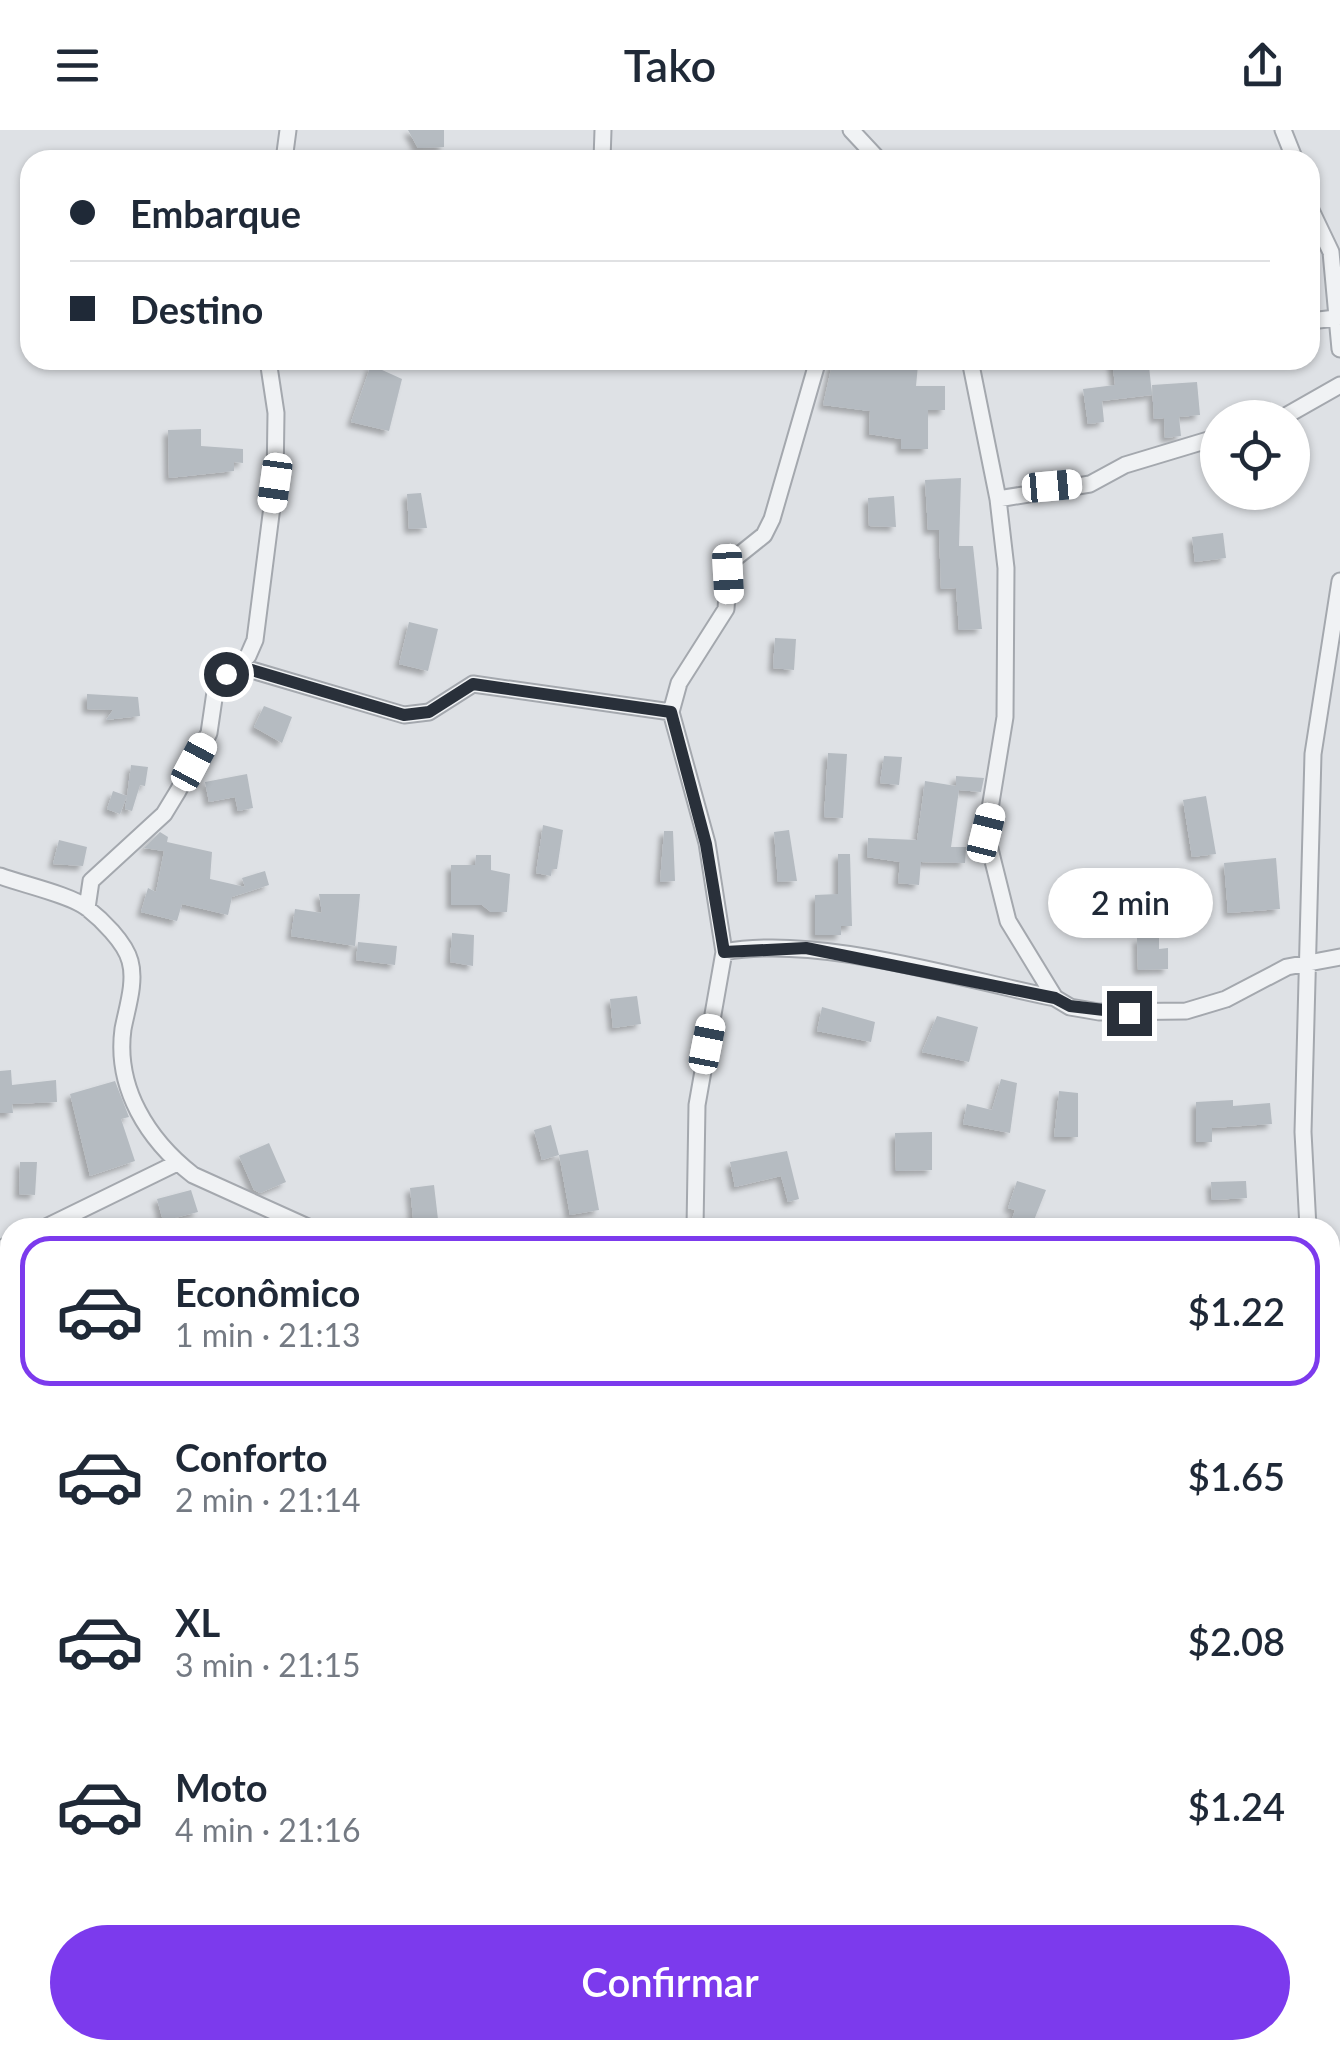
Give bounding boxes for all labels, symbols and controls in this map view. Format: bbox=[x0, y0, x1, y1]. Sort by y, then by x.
icon: menu bbox=[50, 38, 105, 93]
text: Tako bbox=[624, 38, 716, 92]
icon: share bbox=[1235, 38, 1290, 93]
text: Embarque bbox=[130, 190, 301, 236]
text: Destino bbox=[130, 286, 263, 332]
map controls bbox=[1200, 400, 1310, 510]
button: locate bbox=[1200, 400, 1310, 510]
car bbox=[256, 451, 294, 515]
car bbox=[1021, 468, 1083, 504]
car bbox=[711, 543, 745, 605]
route start bbox=[204, 652, 249, 697]
car bbox=[167, 728, 221, 796]
car bbox=[964, 800, 1008, 866]
callout: 2 min bbox=[1046, 868, 1212, 938]
text: 2 min bbox=[1091, 883, 1170, 922]
route end bbox=[1107, 991, 1152, 1036]
car bbox=[687, 1012, 727, 1076]
icon: car bbox=[55, 1266, 145, 1356]
text: Econômico bbox=[175, 1269, 360, 1315]
text: $1.22 bbox=[1188, 1288, 1285, 1334]
text: 1 min · 21:13 bbox=[175, 1315, 361, 1354]
icon: car bbox=[55, 1431, 145, 1521]
text: Conforto bbox=[175, 1434, 328, 1480]
text: $1.65 bbox=[1188, 1453, 1285, 1499]
text: 2 min · 21:14 bbox=[175, 1480, 361, 1519]
icon: car bbox=[55, 1596, 145, 1686]
text: XL bbox=[175, 1599, 220, 1645]
text: $2.08 bbox=[1188, 1618, 1285, 1664]
text: 3 min · 21:15 bbox=[175, 1645, 361, 1684]
icon: car bbox=[55, 1761, 145, 1851]
text: Moto bbox=[175, 1764, 268, 1810]
text: $1.24 bbox=[1188, 1783, 1285, 1829]
text: 4 min · 21:16 bbox=[175, 1810, 361, 1849]
button: Confirmar bbox=[50, 1925, 1290, 2040]

